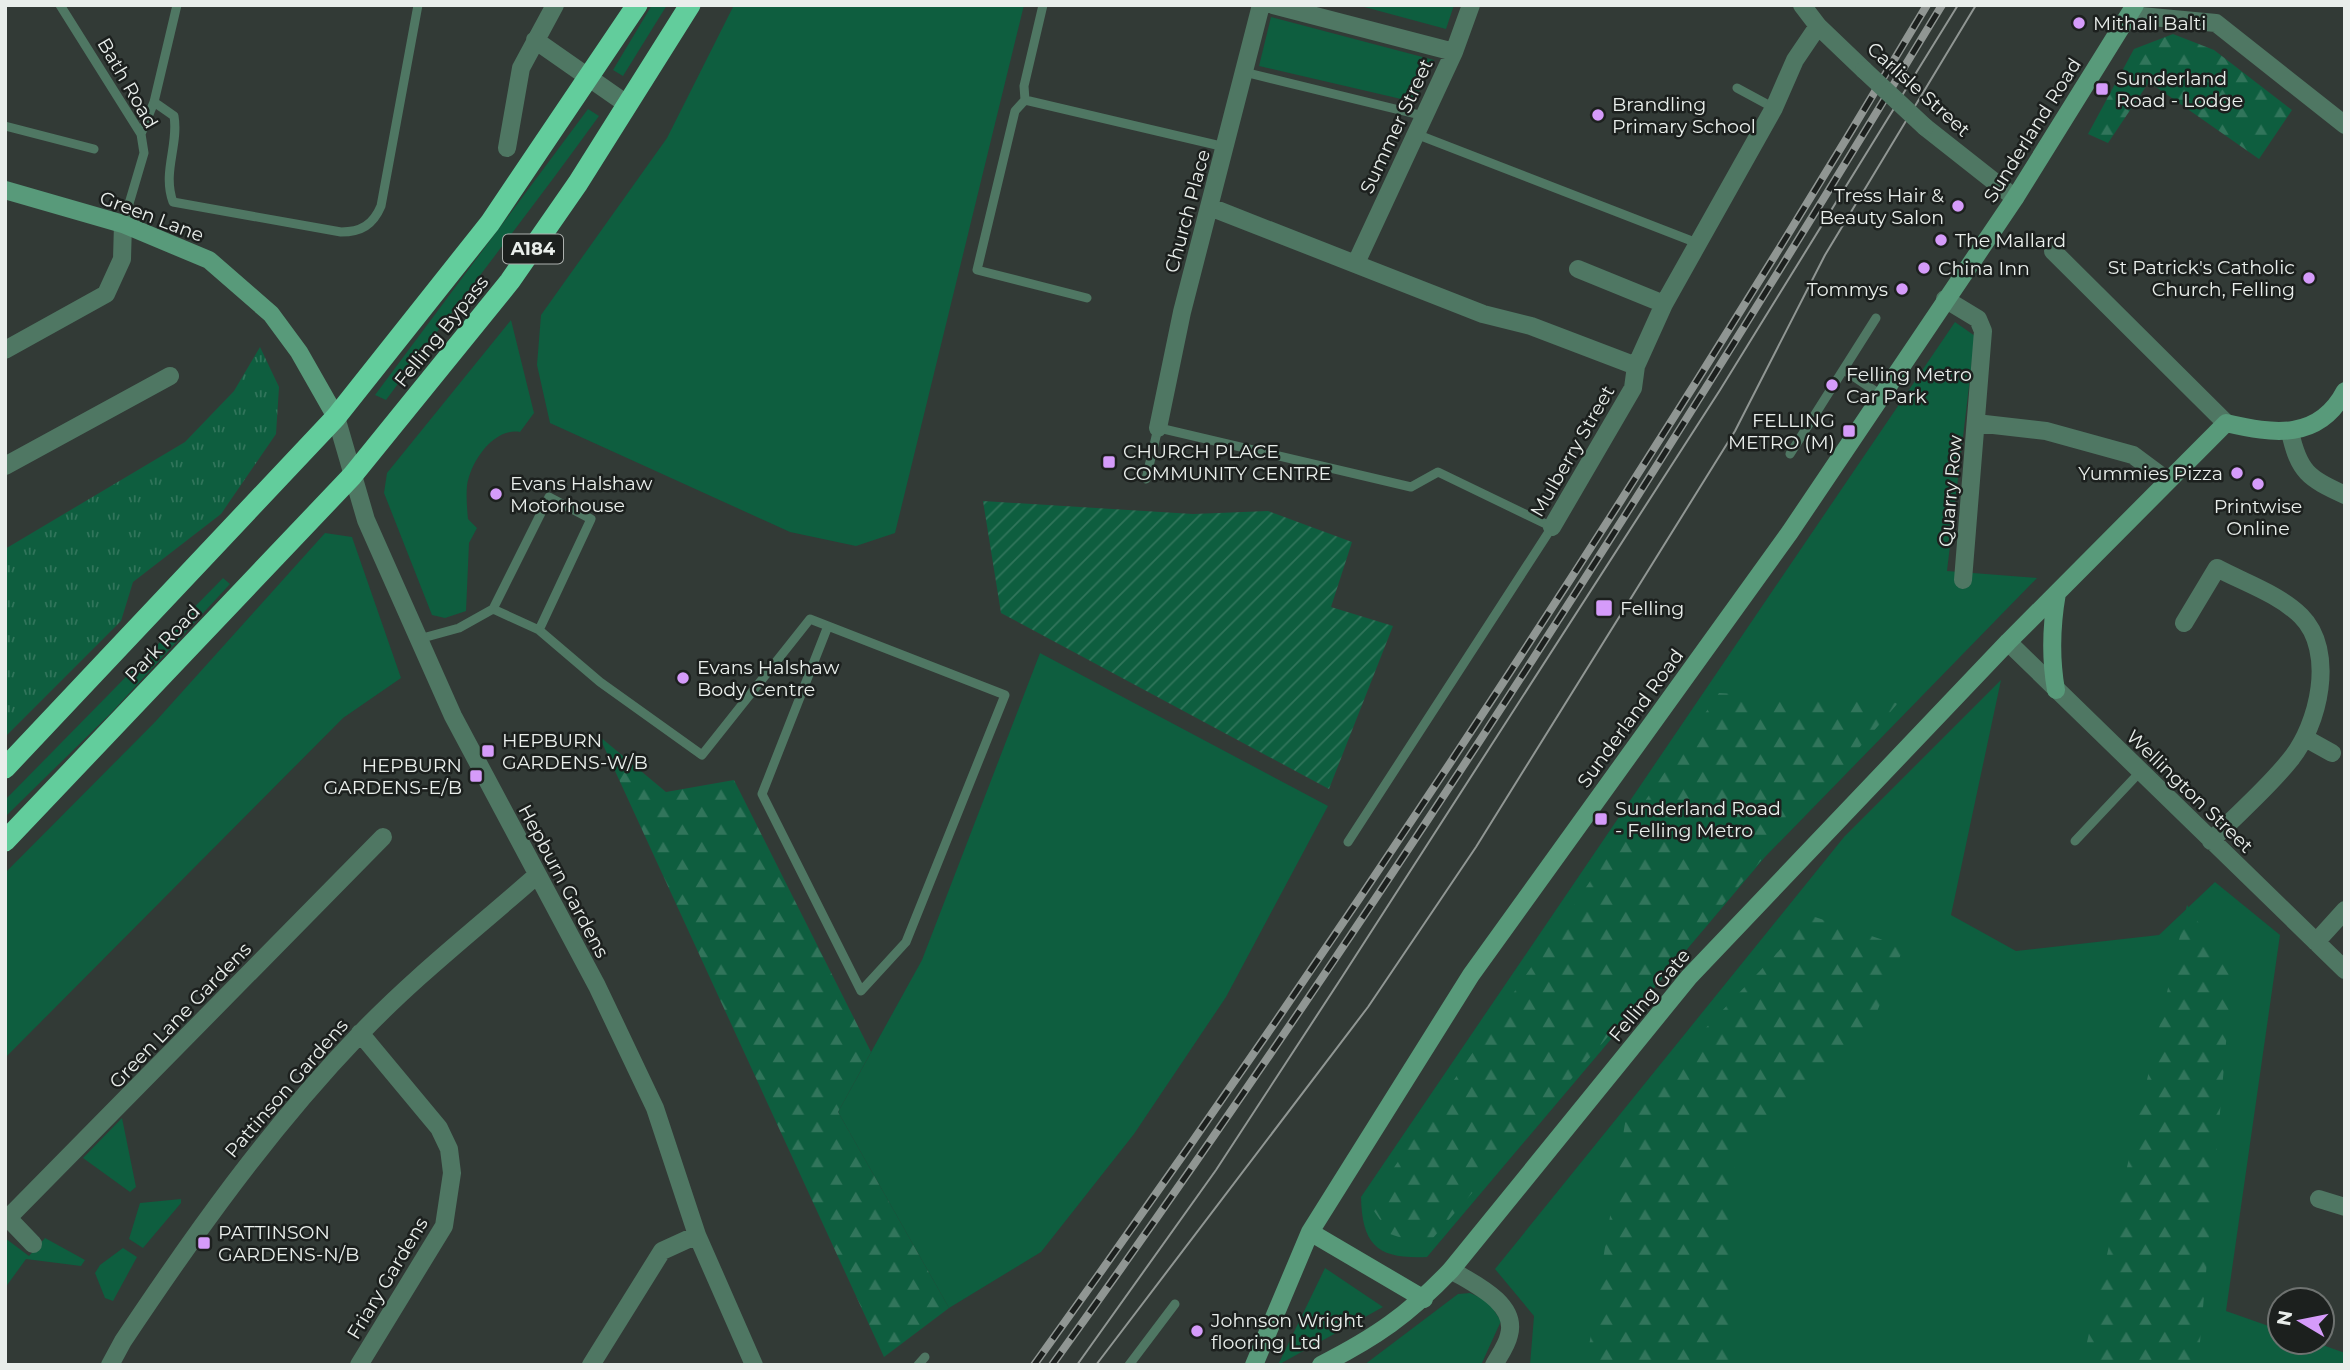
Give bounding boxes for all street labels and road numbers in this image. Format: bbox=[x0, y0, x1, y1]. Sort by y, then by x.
street label: Bath Road bbox=[92, 34, 163, 133]
street label: Carlisle Street bbox=[1862, 37, 1975, 142]
street label: Sunderland Road bbox=[1979, 54, 2086, 207]
street label: Summer Street bbox=[1355, 55, 1438, 197]
street label: Church Place bbox=[1160, 147, 1215, 275]
street label: Green Lane bbox=[97, 186, 207, 247]
road number: A184 bbox=[503, 234, 563, 264]
street label: Felling Bypass bbox=[389, 271, 493, 392]
street label: Mulberry Street bbox=[1525, 381, 1620, 521]
street label: Quarry Row bbox=[1934, 434, 1967, 548]
street label: Park Road bbox=[120, 600, 205, 687]
street label: Sunderland Road bbox=[1572, 644, 1688, 792]
street label: Wellington Street bbox=[2122, 725, 2258, 858]
street label: Hepburn Gardens bbox=[513, 801, 614, 962]
street label: Green Lane Gardens bbox=[105, 937, 256, 1093]
street label: Felling Gate bbox=[1604, 944, 1695, 1046]
street label: Pattinson Gardens bbox=[220, 1014, 353, 1162]
street label: Friary Gardens bbox=[342, 1213, 433, 1343]

